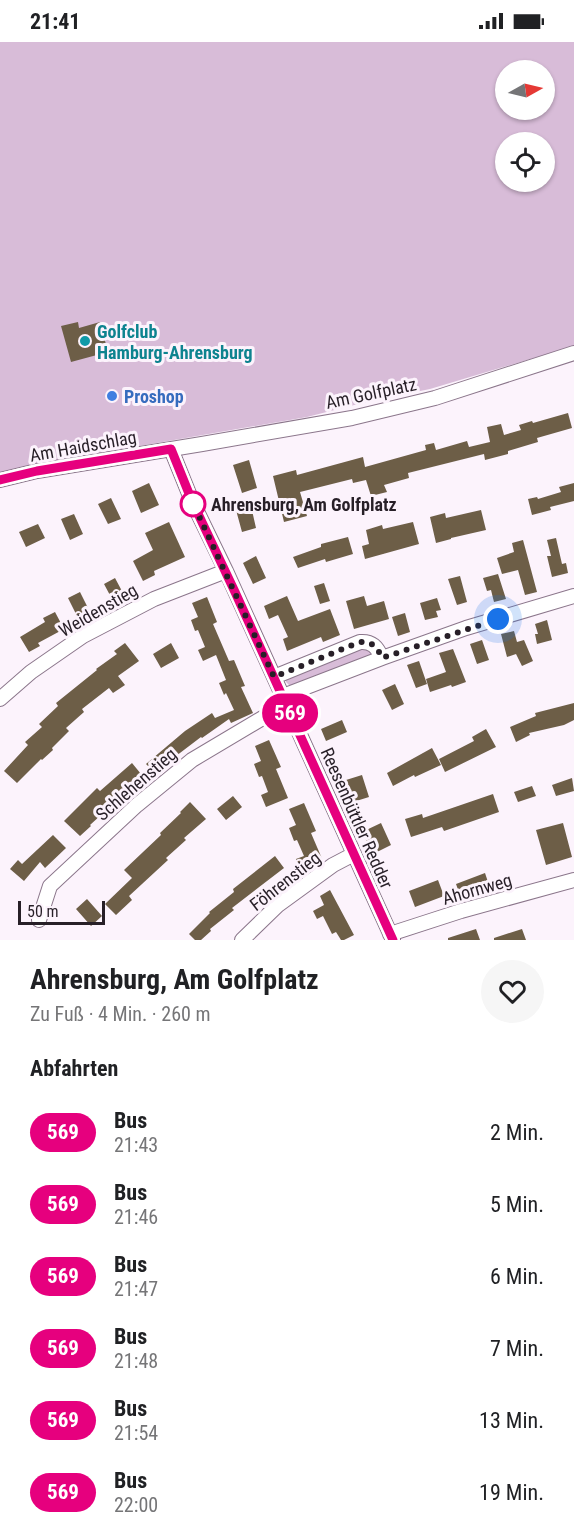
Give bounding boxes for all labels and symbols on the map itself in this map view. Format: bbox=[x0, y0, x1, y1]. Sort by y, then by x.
north arrow bbox=[495, 60, 555, 120]
place label: Golfclub Hamburg-Ahrensburg bbox=[97, 321, 253, 363]
marker: Golfclub Hamburg-Ahrensburg bbox=[78, 334, 92, 348]
street label: Am Golfplatz bbox=[324, 373, 418, 413]
place label: Proshop bbox=[124, 386, 184, 407]
marker: Proshop bbox=[105, 389, 119, 403]
street label: Am Haidschlag bbox=[28, 426, 138, 466]
marker: Ahrensburg, Am Golfplatz bbox=[180, 491, 206, 517]
place label: Ahrensburg, Am Golfplatz bbox=[211, 494, 397, 515]
street label: Weidenstieg bbox=[55, 579, 141, 641]
your location bbox=[483, 604, 513, 634]
line badge: 569 bbox=[256, 694, 324, 732]
street label: Schlehenstieg bbox=[91, 743, 181, 825]
street label: Reesenbüttler Redder bbox=[316, 744, 398, 892]
street label: Föhrenstieg bbox=[246, 847, 324, 915]
street label: Ahornweg bbox=[440, 869, 514, 909]
scale bar bbox=[18, 898, 105, 926]

